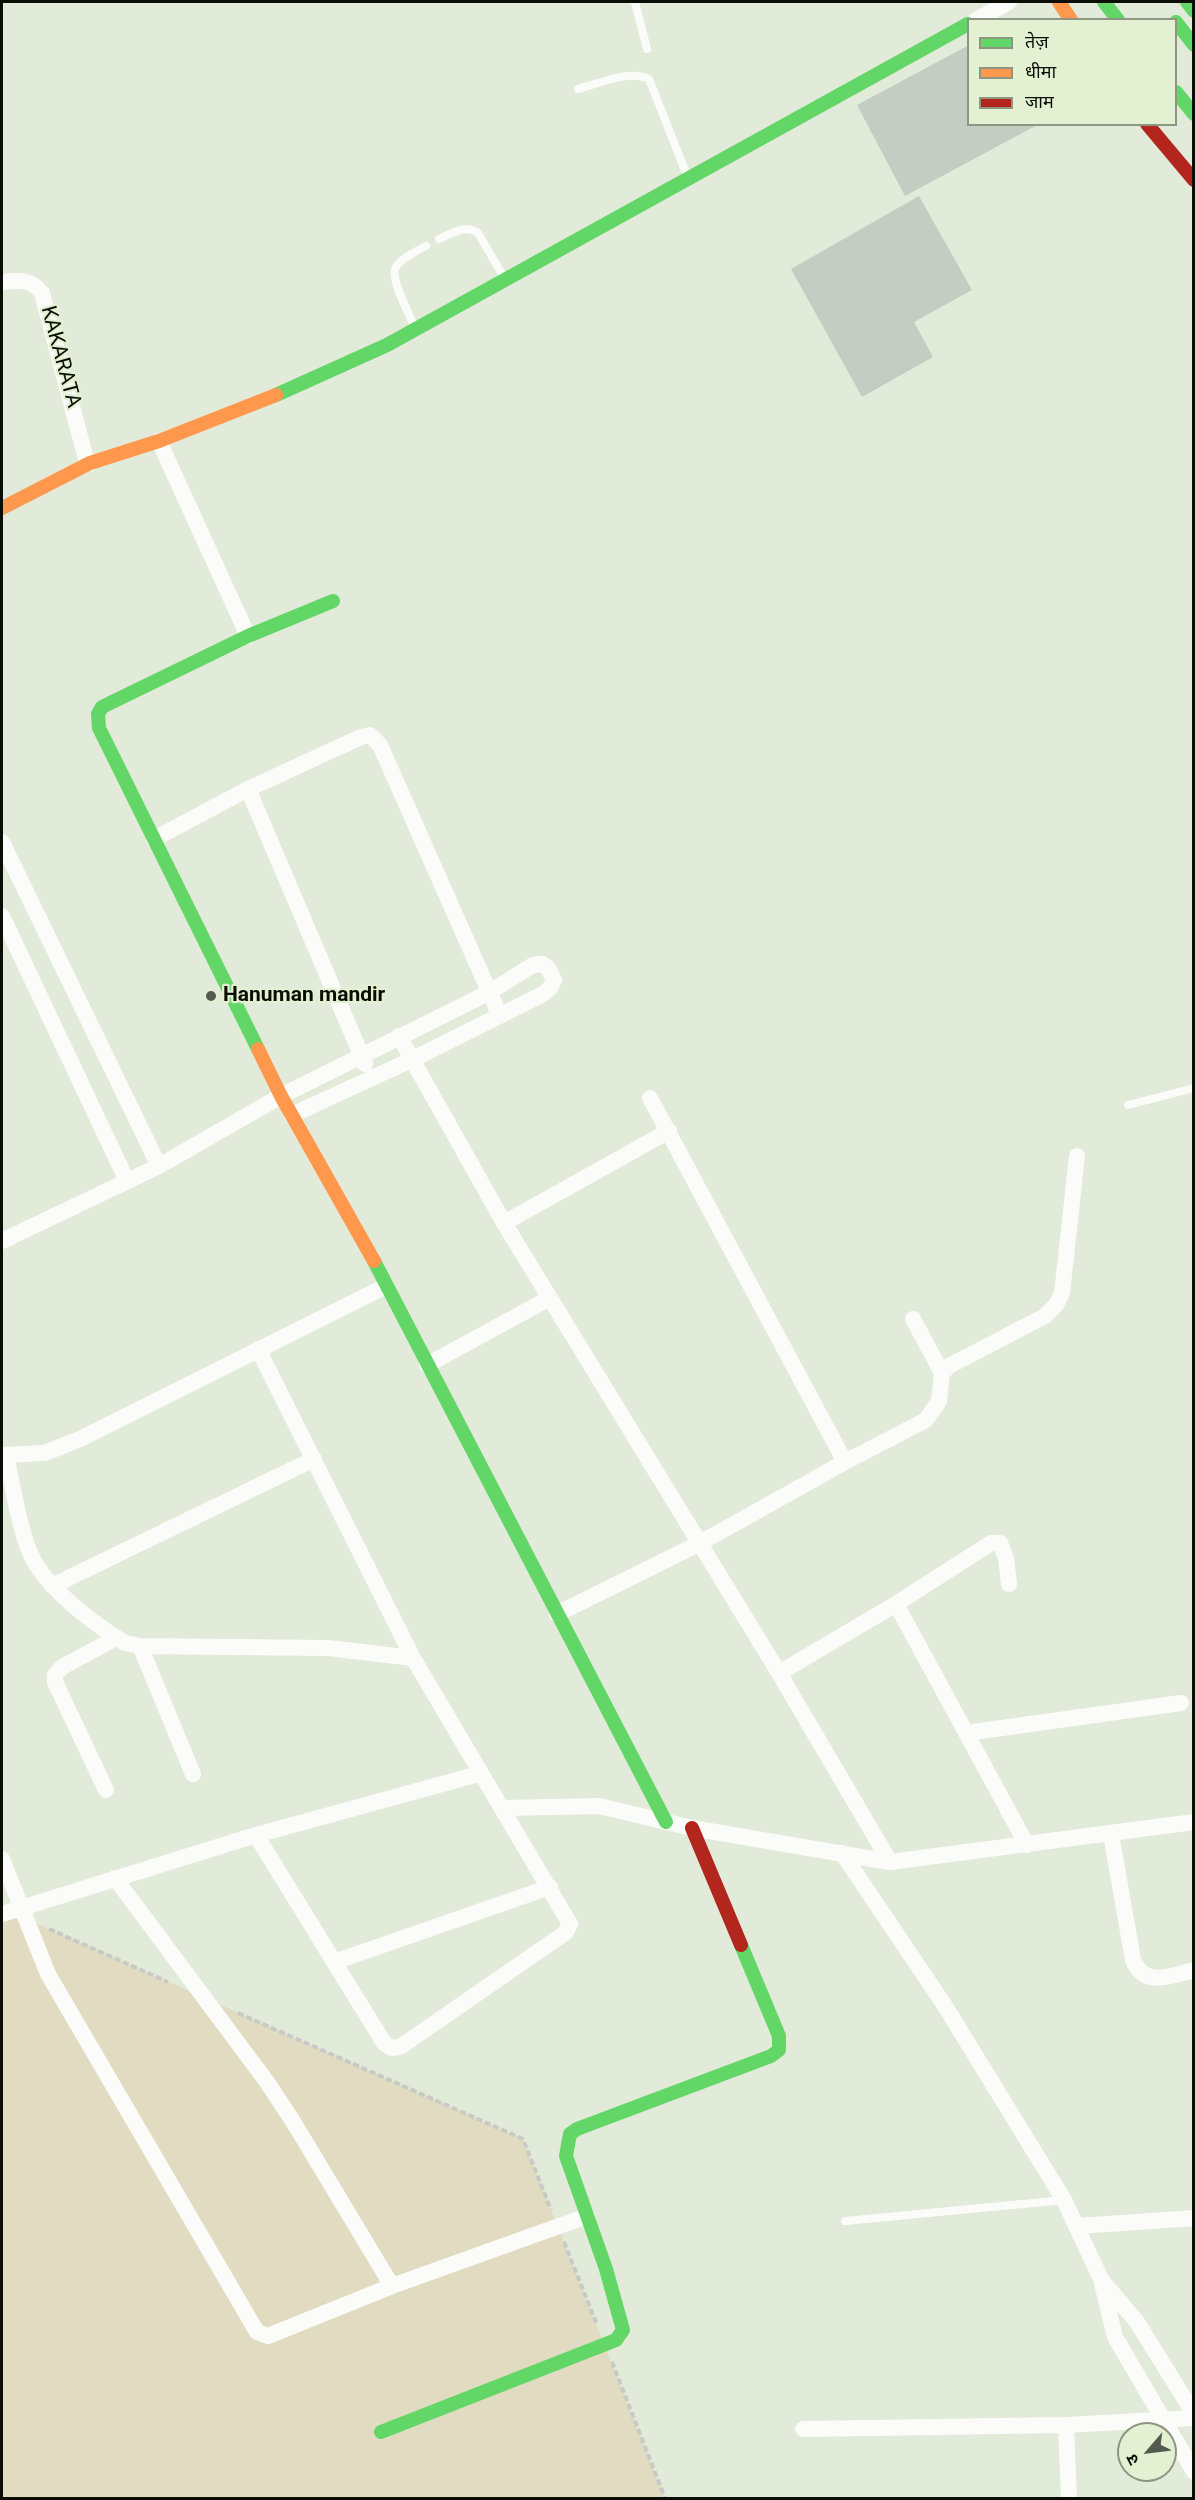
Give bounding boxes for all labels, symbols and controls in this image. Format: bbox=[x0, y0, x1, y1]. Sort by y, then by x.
legend bbox=[967, 18, 1177, 126]
text: तेज़ bbox=[1025, 31, 1049, 52]
text: धीमा bbox=[1025, 61, 1056, 82]
text: जाम bbox=[1025, 91, 1054, 112]
street label: KAKARATA bbox=[34, 303, 86, 411]
place label: Hanuman mandir bbox=[223, 983, 385, 1009]
marker: Hanuman mandir bbox=[204, 989, 218, 1003]
north arrow bbox=[1117, 2422, 1177, 2482]
text: उ bbox=[1122, 2451, 1143, 2468]

